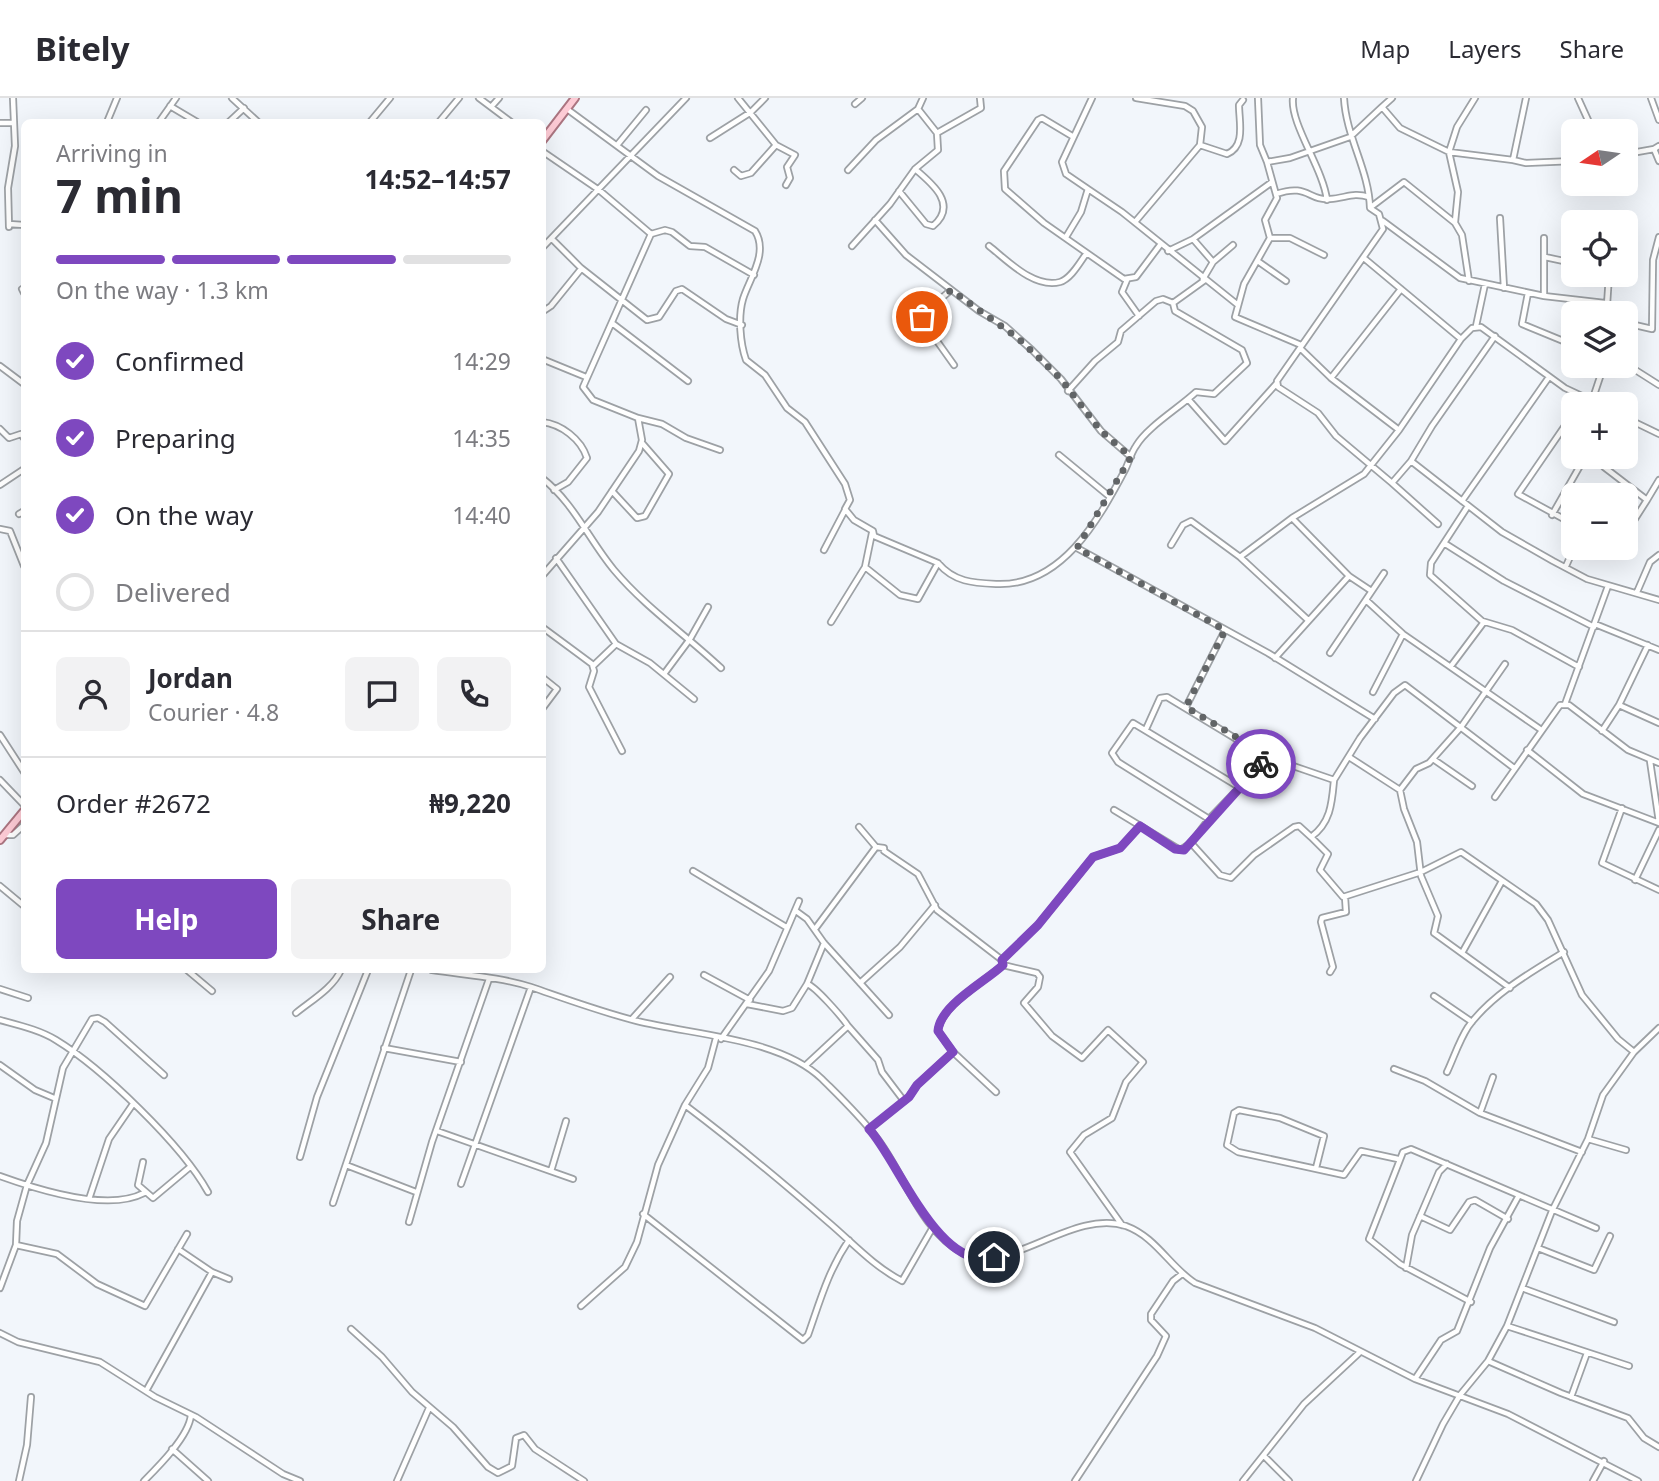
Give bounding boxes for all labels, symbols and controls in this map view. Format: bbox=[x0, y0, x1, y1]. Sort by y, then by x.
text: Bitely bbox=[35, 26, 130, 71]
text: Map bbox=[1360, 32, 1410, 65]
text: Layers bbox=[1448, 32, 1522, 65]
text: Share bbox=[1560, 32, 1624, 65]
north arrow bbox=[1561, 119, 1638, 196]
map controls bbox=[1561, 119, 1638, 560]
text: Arriving in bbox=[56, 137, 168, 169]
text: 14:52–14:57 bbox=[364, 161, 511, 197]
text: 7 min bbox=[56, 164, 183, 226]
button: locate bbox=[1561, 210, 1638, 287]
text: On the way · 1.3 km bbox=[56, 274, 269, 306]
pin bbox=[892, 287, 952, 347]
icon: bag bbox=[903, 298, 941, 336]
button: layers bbox=[1561, 301, 1638, 378]
icon: check bbox=[56, 342, 94, 380]
text: Confirmed bbox=[115, 343, 245, 379]
text: 14:29 bbox=[452, 345, 511, 377]
button: + bbox=[1561, 392, 1638, 469]
icon: check bbox=[56, 419, 94, 457]
text: Preparing bbox=[115, 420, 236, 456]
text: 14:35 bbox=[452, 422, 511, 454]
button: − bbox=[1561, 483, 1638, 560]
icon: check bbox=[56, 496, 94, 534]
text: On the way bbox=[115, 497, 253, 533]
text: 14:40 bbox=[452, 499, 511, 531]
text: Delivered bbox=[115, 574, 231, 610]
button: person bbox=[56, 657, 130, 731]
button: chat bbox=[345, 657, 419, 731]
button: phone bbox=[437, 657, 511, 731]
text: Jordan bbox=[148, 660, 233, 696]
text: Courier · 4.8 bbox=[148, 696, 279, 728]
courier bbox=[1226, 729, 1296, 799]
icon: bike bbox=[1242, 745, 1280, 783]
text: Order #2672 bbox=[56, 785, 211, 821]
text: ₦9,220 bbox=[429, 785, 511, 821]
button: Help bbox=[56, 879, 277, 959]
button: Share bbox=[291, 879, 511, 959]
pin bbox=[964, 1227, 1024, 1287]
icon: home bbox=[975, 1238, 1013, 1276]

